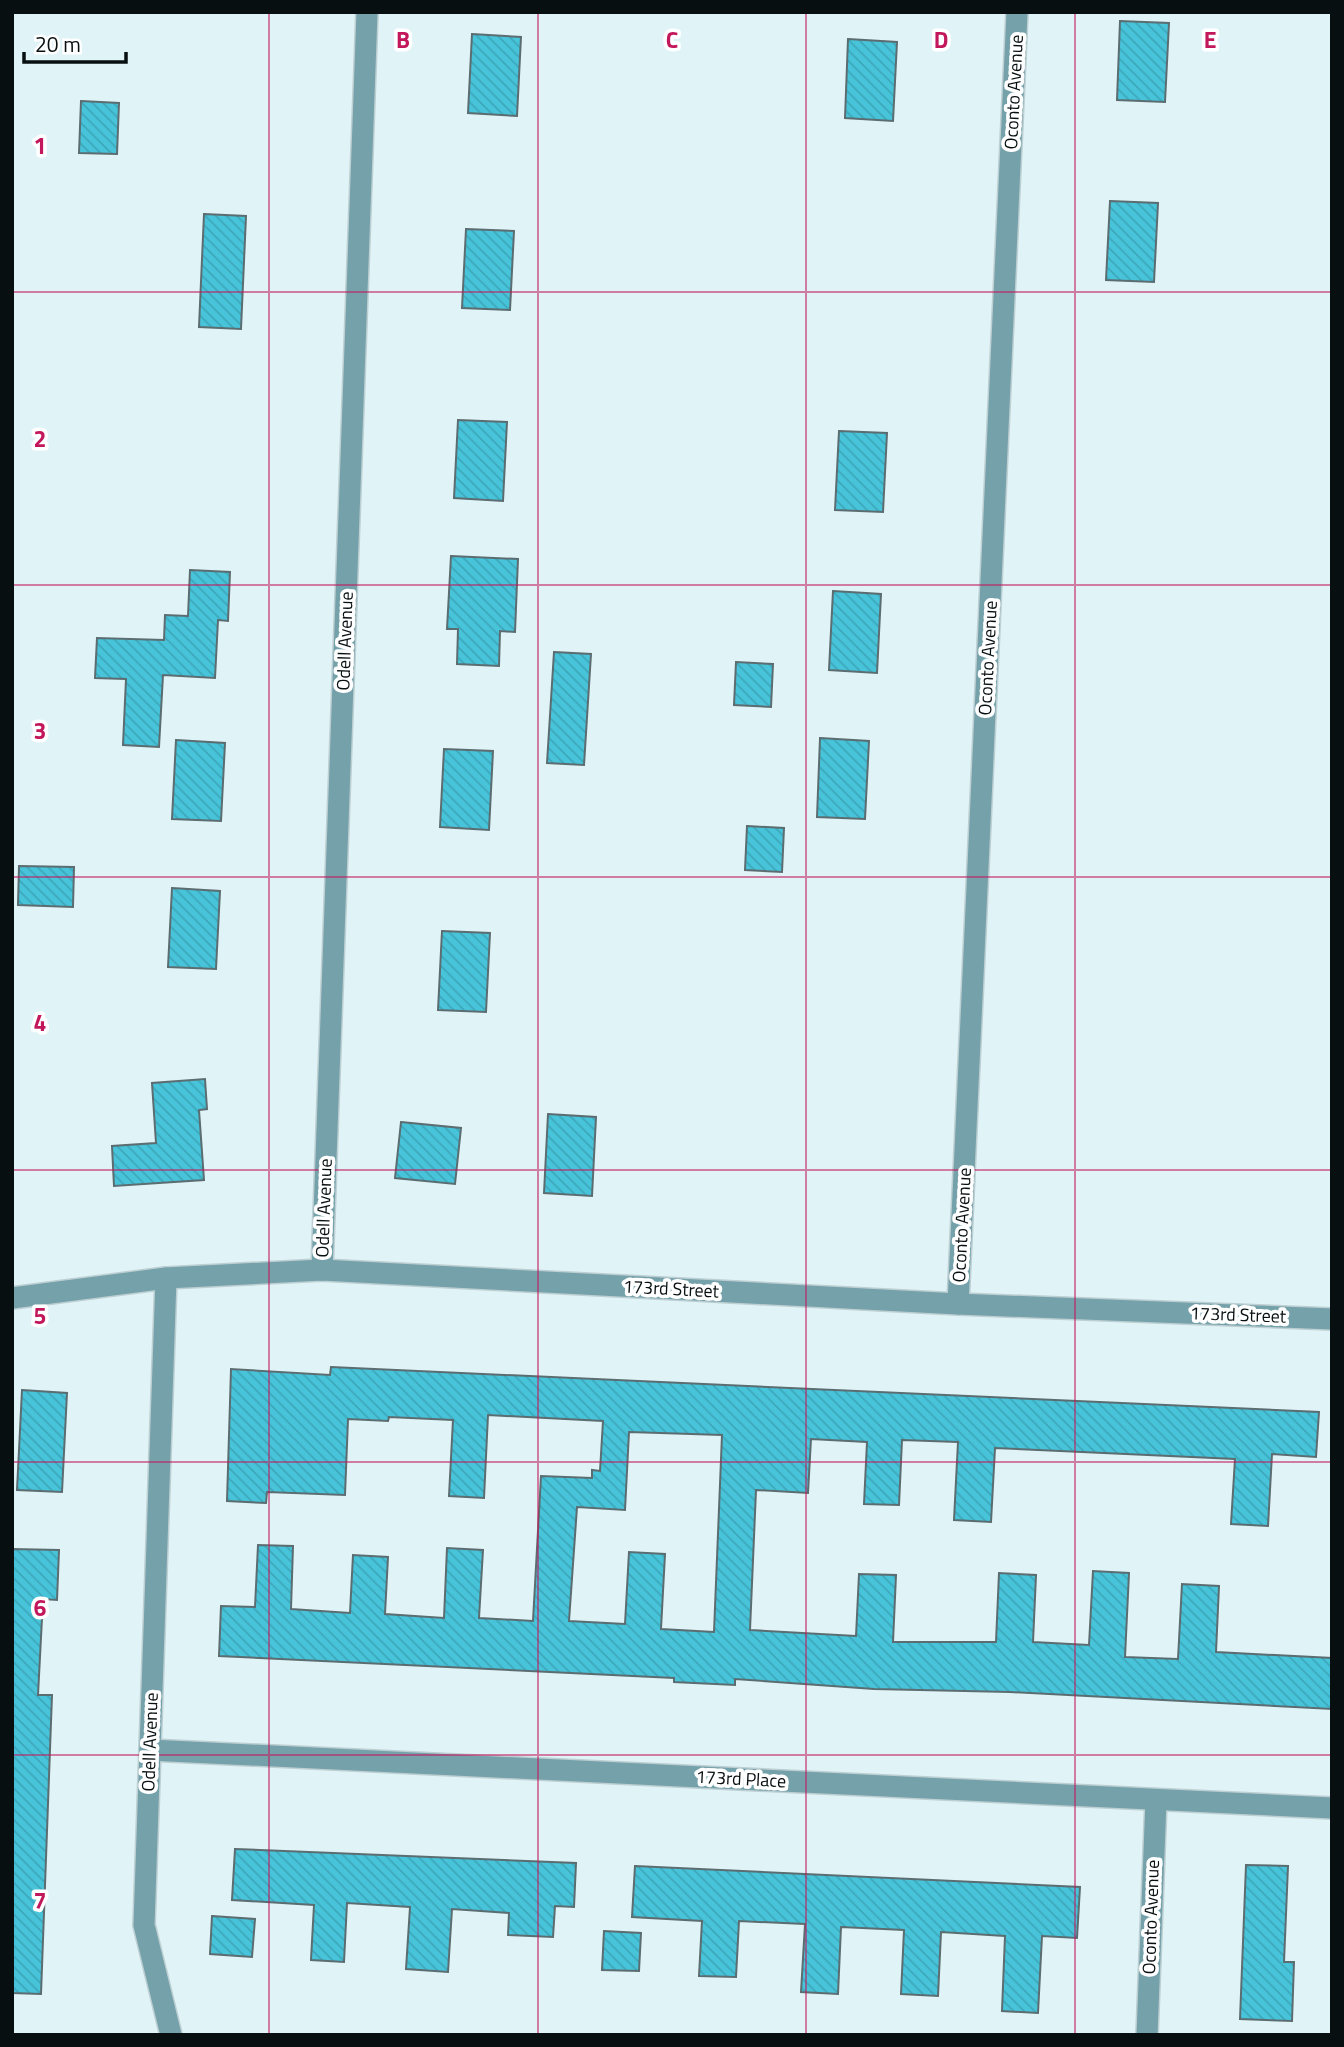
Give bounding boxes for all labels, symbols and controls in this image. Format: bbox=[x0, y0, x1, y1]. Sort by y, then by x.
scale bar bbox=[24, 21, 126, 65]
text: B bbox=[396, 22, 410, 57]
text: C bbox=[666, 22, 678, 57]
text: D bbox=[934, 22, 948, 57]
text: E bbox=[1204, 22, 1216, 57]
text: 20 m bbox=[35, 28, 81, 60]
street label: Oconto Avenue bbox=[997, 34, 1030, 150]
text: 1 bbox=[34, 128, 46, 163]
text: 2 bbox=[34, 421, 46, 456]
street label: Odell Avenue bbox=[329, 591, 360, 691]
street label: Oconto Avenue bbox=[971, 600, 1004, 716]
text: 3 bbox=[34, 713, 46, 748]
text: 4 bbox=[34, 1005, 46, 1040]
street label: Odell Avenue bbox=[308, 1158, 339, 1258]
street label: Oconto Avenue bbox=[945, 1167, 978, 1283]
street label: 173rd Street bbox=[622, 1273, 720, 1305]
text: 5 bbox=[34, 1298, 46, 1333]
street label: 173rd Street bbox=[1190, 1299, 1287, 1330]
text: 6 bbox=[34, 1590, 47, 1625]
street label: Odell Avenue bbox=[134, 1692, 165, 1792]
street label: 173rd Place bbox=[695, 1763, 787, 1794]
street label: Oconto Avenue bbox=[1135, 1859, 1166, 1975]
text: 7 bbox=[34, 1883, 46, 1918]

